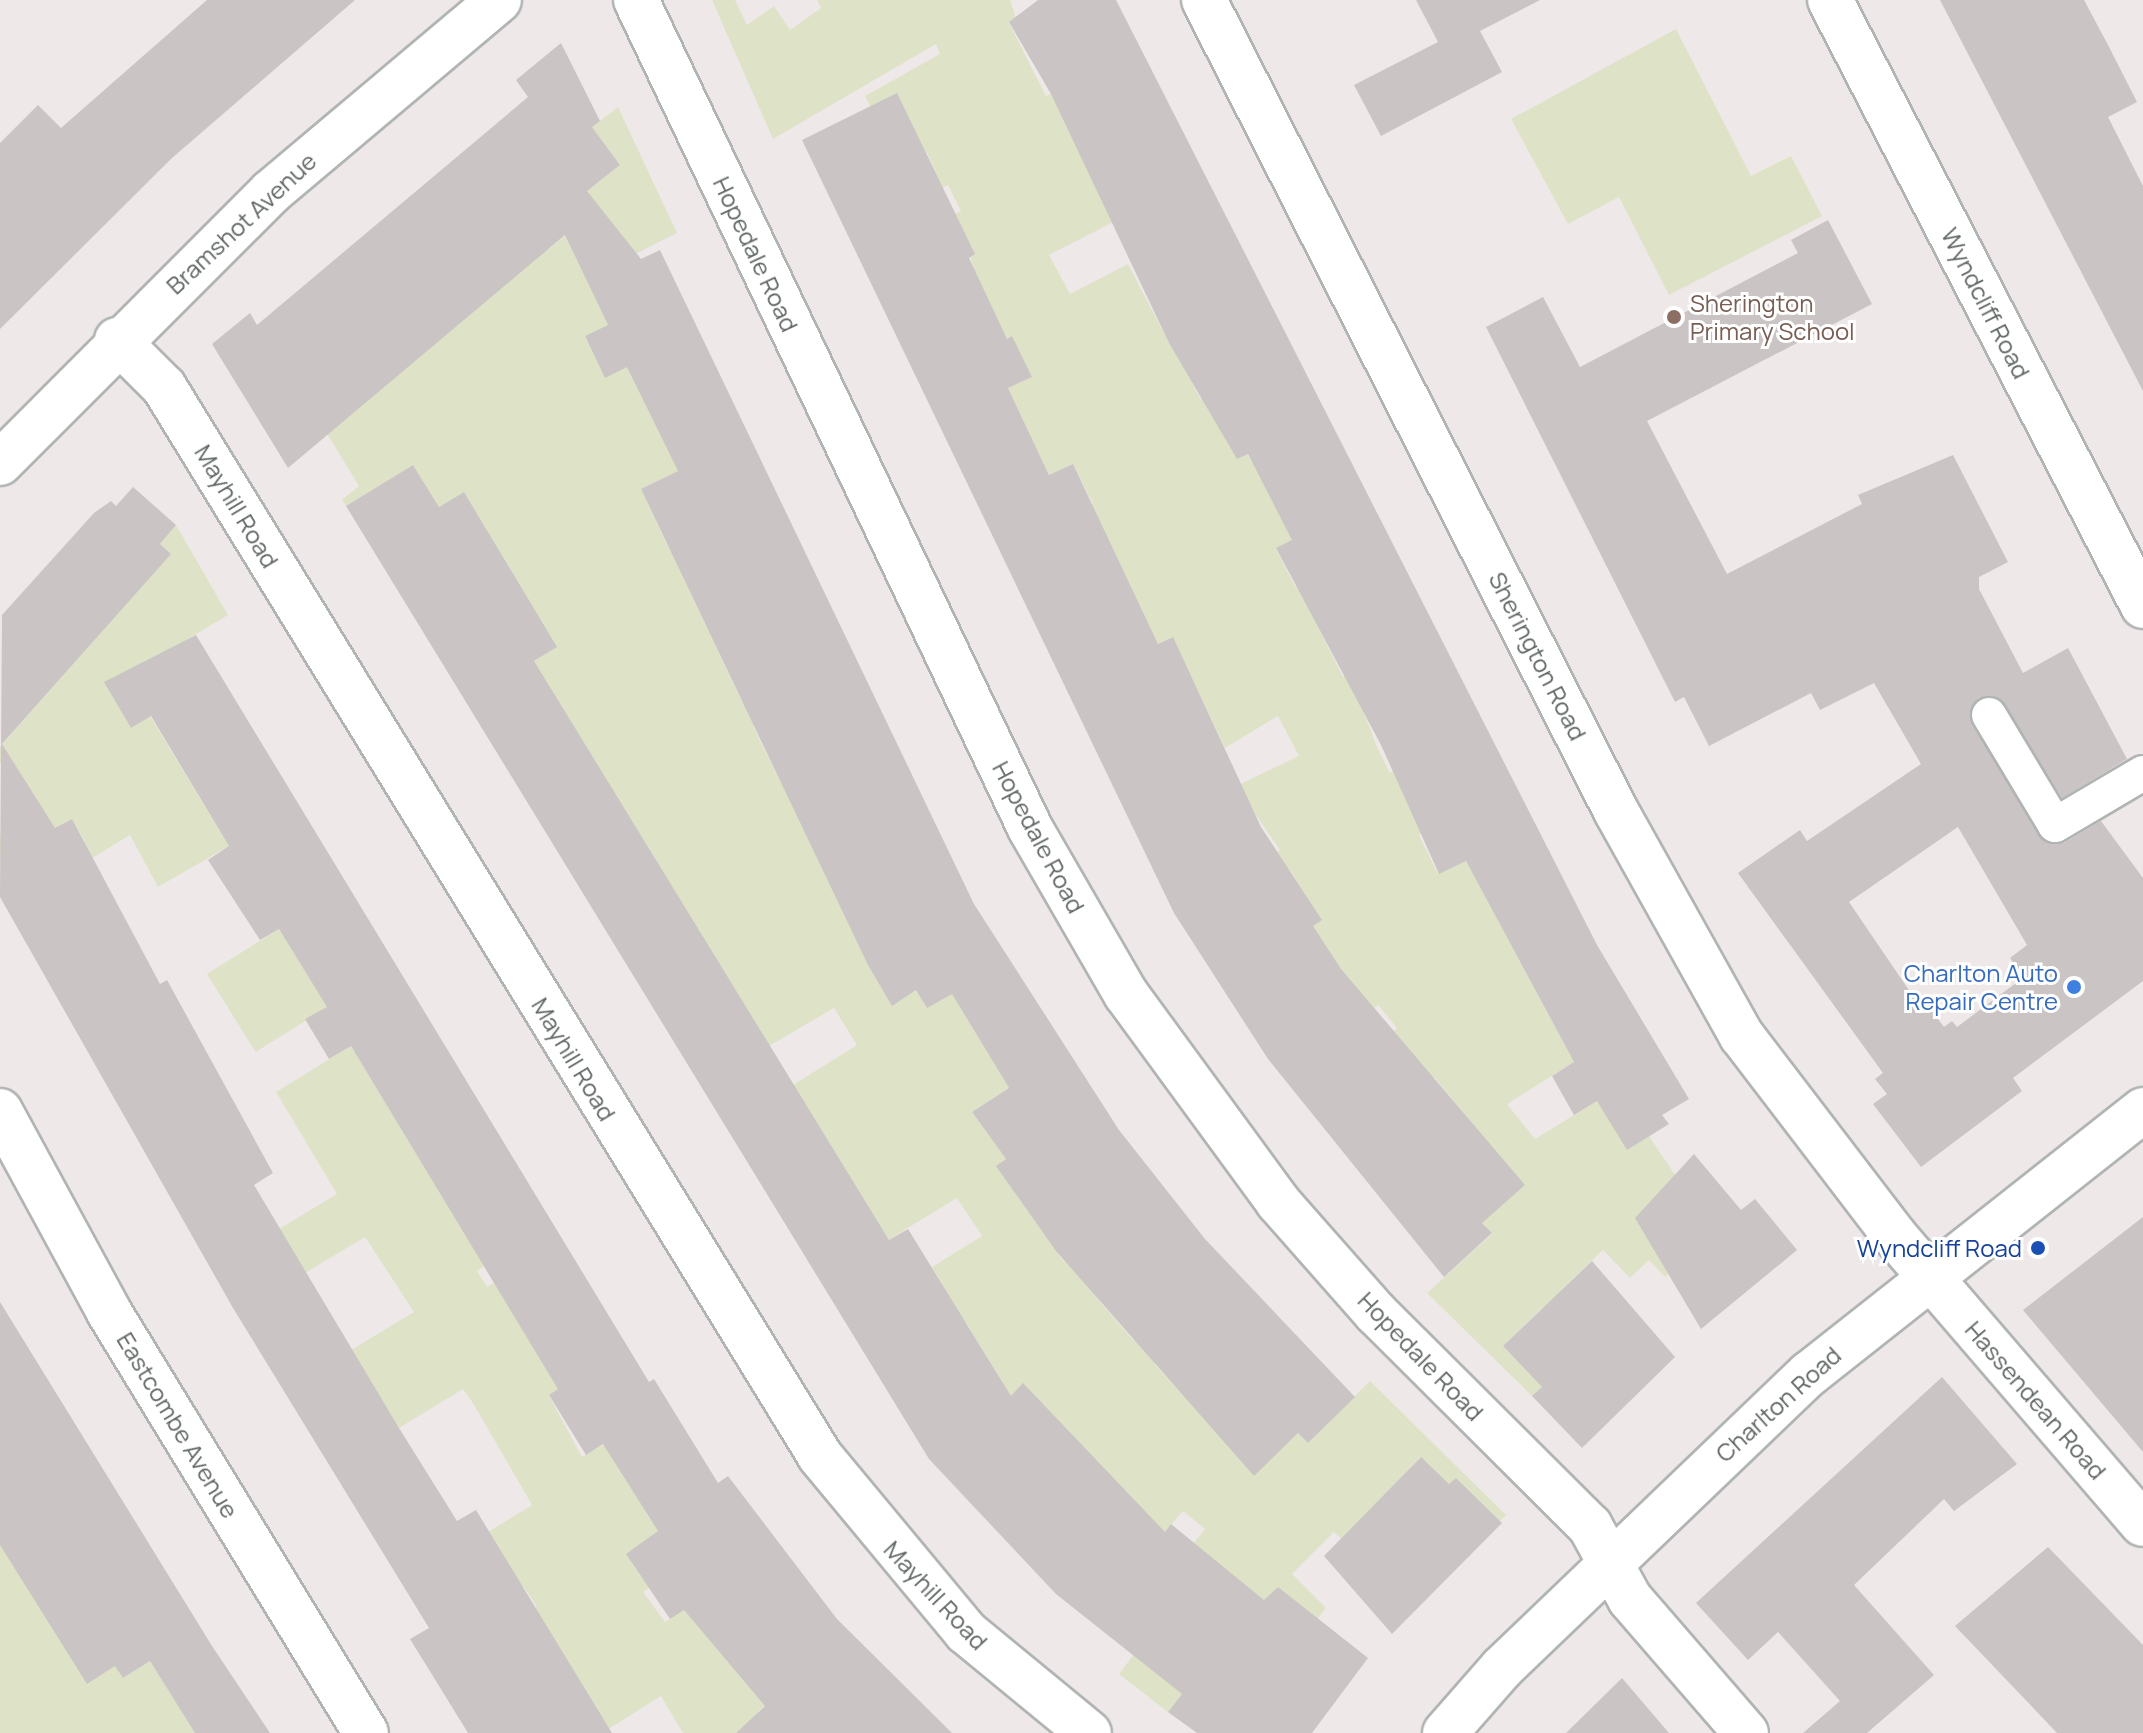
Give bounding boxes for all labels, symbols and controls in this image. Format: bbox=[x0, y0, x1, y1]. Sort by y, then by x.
street label: Bramshot Avenue bbox=[160, 146, 322, 300]
street label: Hopedale Road bbox=[708, 172, 804, 336]
street label: Wyndcliff Road bbox=[1936, 223, 2036, 383]
place label: Sherington Primary School bbox=[1690, 289, 1855, 345]
marker: Sherington Primary School bbox=[1665, 308, 1683, 326]
street label: Mayhill Road bbox=[189, 439, 285, 573]
street label: Sherington Road bbox=[1483, 567, 1593, 745]
street label: Hopedale Road bbox=[987, 756, 1091, 918]
place label: Charlton Auto Repair Centre bbox=[1904, 959, 2058, 1015]
marker: Charlton Auto Repair Centre bbox=[2065, 978, 2083, 996]
street label: Mayhill Road bbox=[526, 992, 622, 1126]
place label: Wyndcliff Road bbox=[1857, 1234, 2022, 1262]
marker: Wyndcliff Road bbox=[2029, 1239, 2047, 1257]
street label: Hopedale Road bbox=[1352, 1286, 1490, 1426]
street label: Hassendean Road bbox=[1960, 1315, 2112, 1485]
street label: Eastcombe Avenue bbox=[111, 1327, 245, 1523]
street label: Charlton Road bbox=[1710, 1340, 1846, 1468]
street label: Mayhill Road bbox=[878, 1535, 994, 1655]

